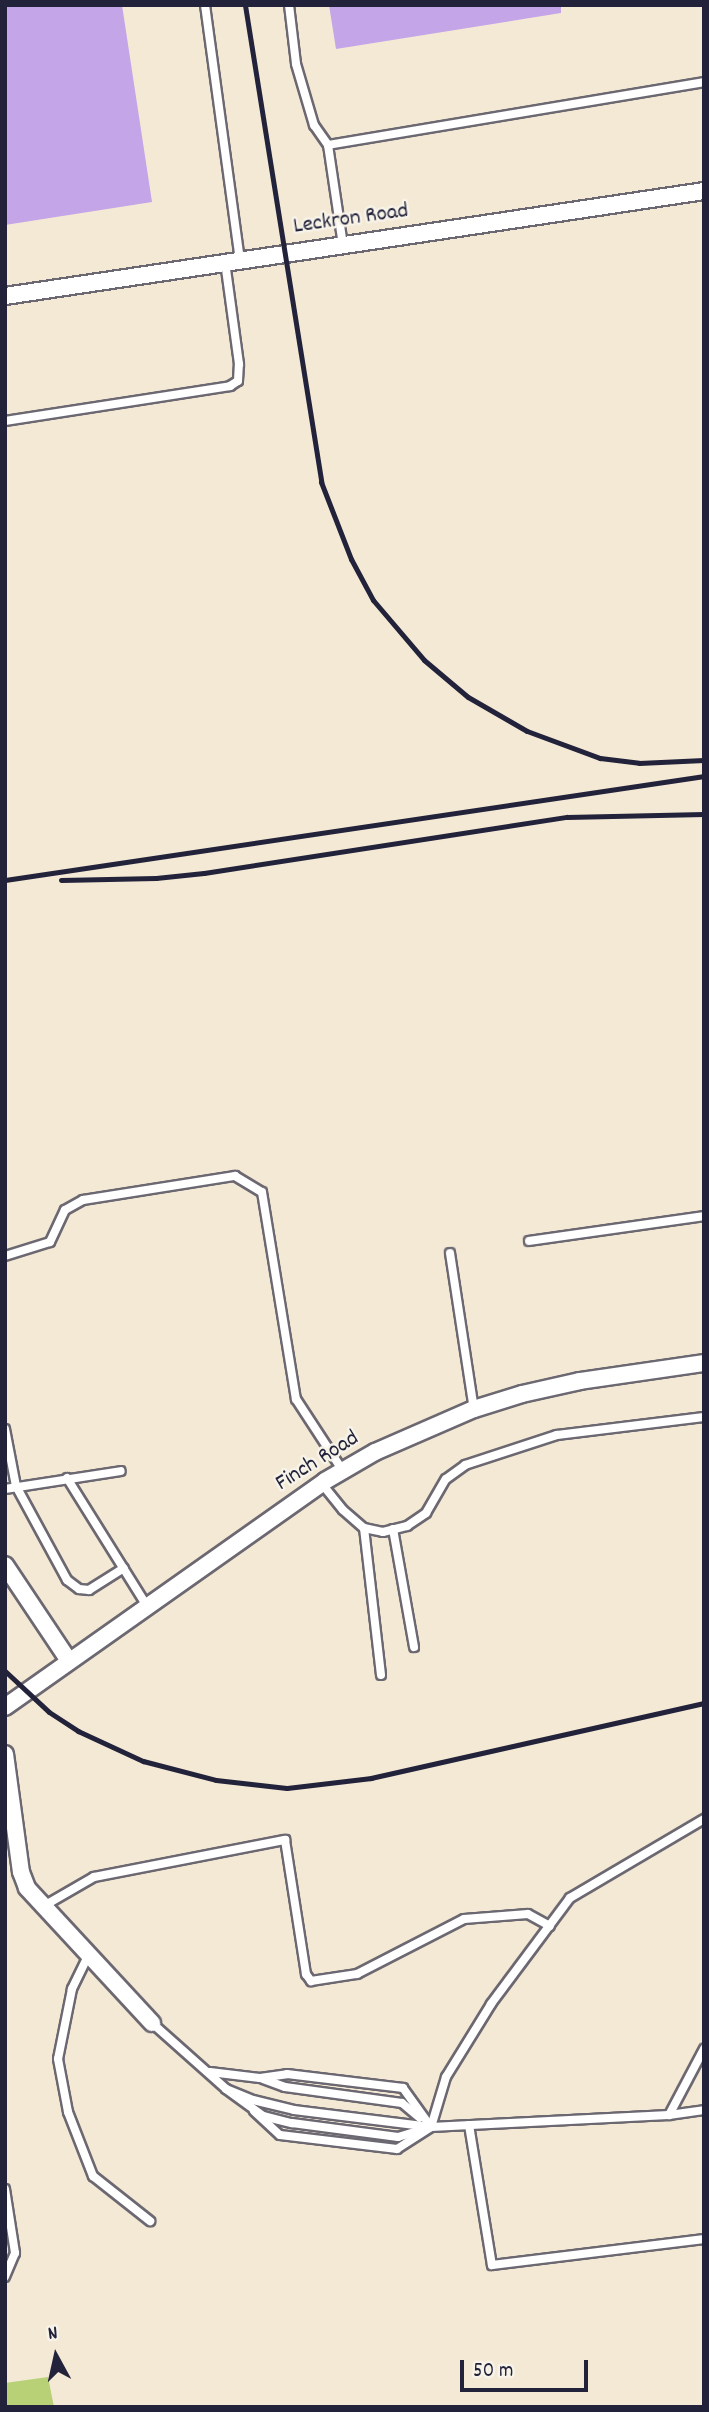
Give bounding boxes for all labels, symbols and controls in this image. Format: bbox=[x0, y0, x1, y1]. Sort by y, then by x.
street label: Leckron Road bbox=[292, 198, 410, 242]
street label: Finch Road bbox=[271, 1426, 365, 1498]
north arrow bbox=[21, 2321, 91, 2391]
text: N bbox=[46, 2321, 60, 2349]
scale bar bbox=[464, 2346, 592, 2390]
text: 50 m bbox=[473, 2357, 513, 2387]

